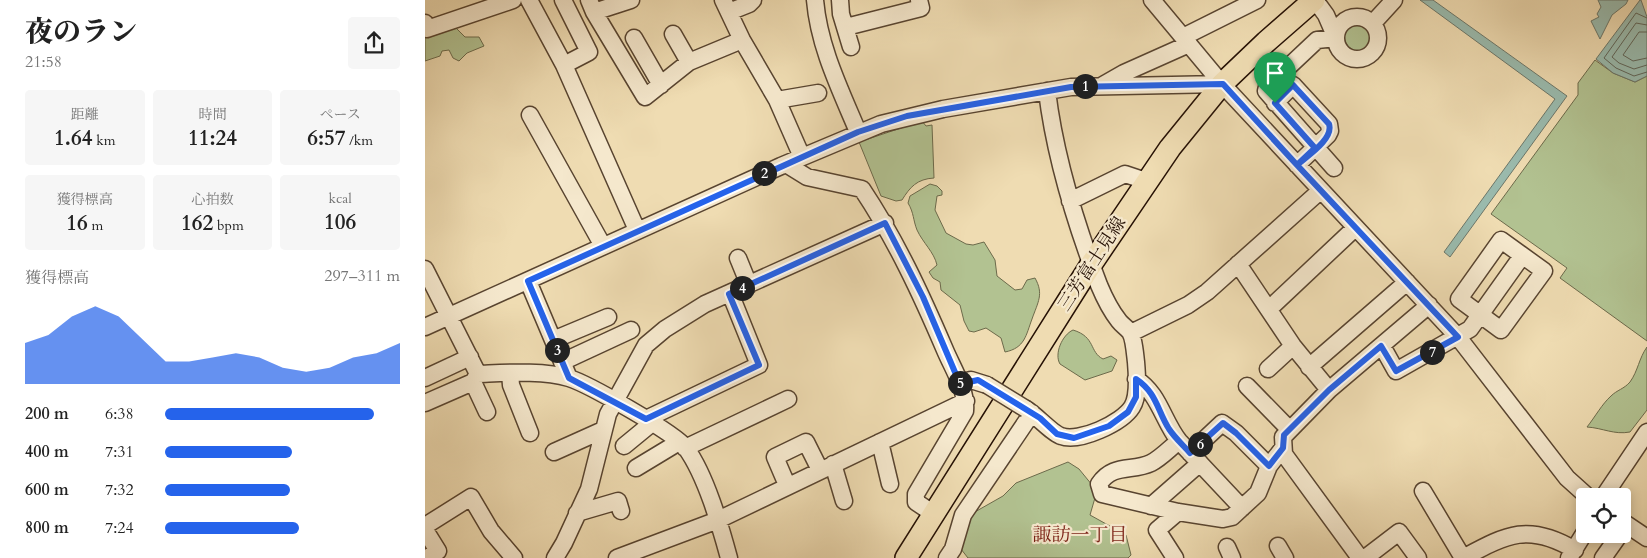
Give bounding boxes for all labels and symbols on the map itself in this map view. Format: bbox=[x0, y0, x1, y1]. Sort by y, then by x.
pin bbox=[1254, 52, 1296, 103]
pin: 1 bbox=[1073, 74, 1097, 98]
pin: 2 bbox=[751, 160, 777, 186]
street label: 三芳富士見線 bbox=[1052, 212, 1132, 316]
pin: 4 bbox=[729, 276, 755, 300]
pin: 3 bbox=[545, 338, 569, 362]
pin: 7 bbox=[1419, 340, 1445, 364]
pin: 5 bbox=[947, 370, 973, 396]
pin: 6 bbox=[1187, 432, 1213, 456]
district label: 諏訪一丁目 bbox=[1032, 522, 1128, 548]

